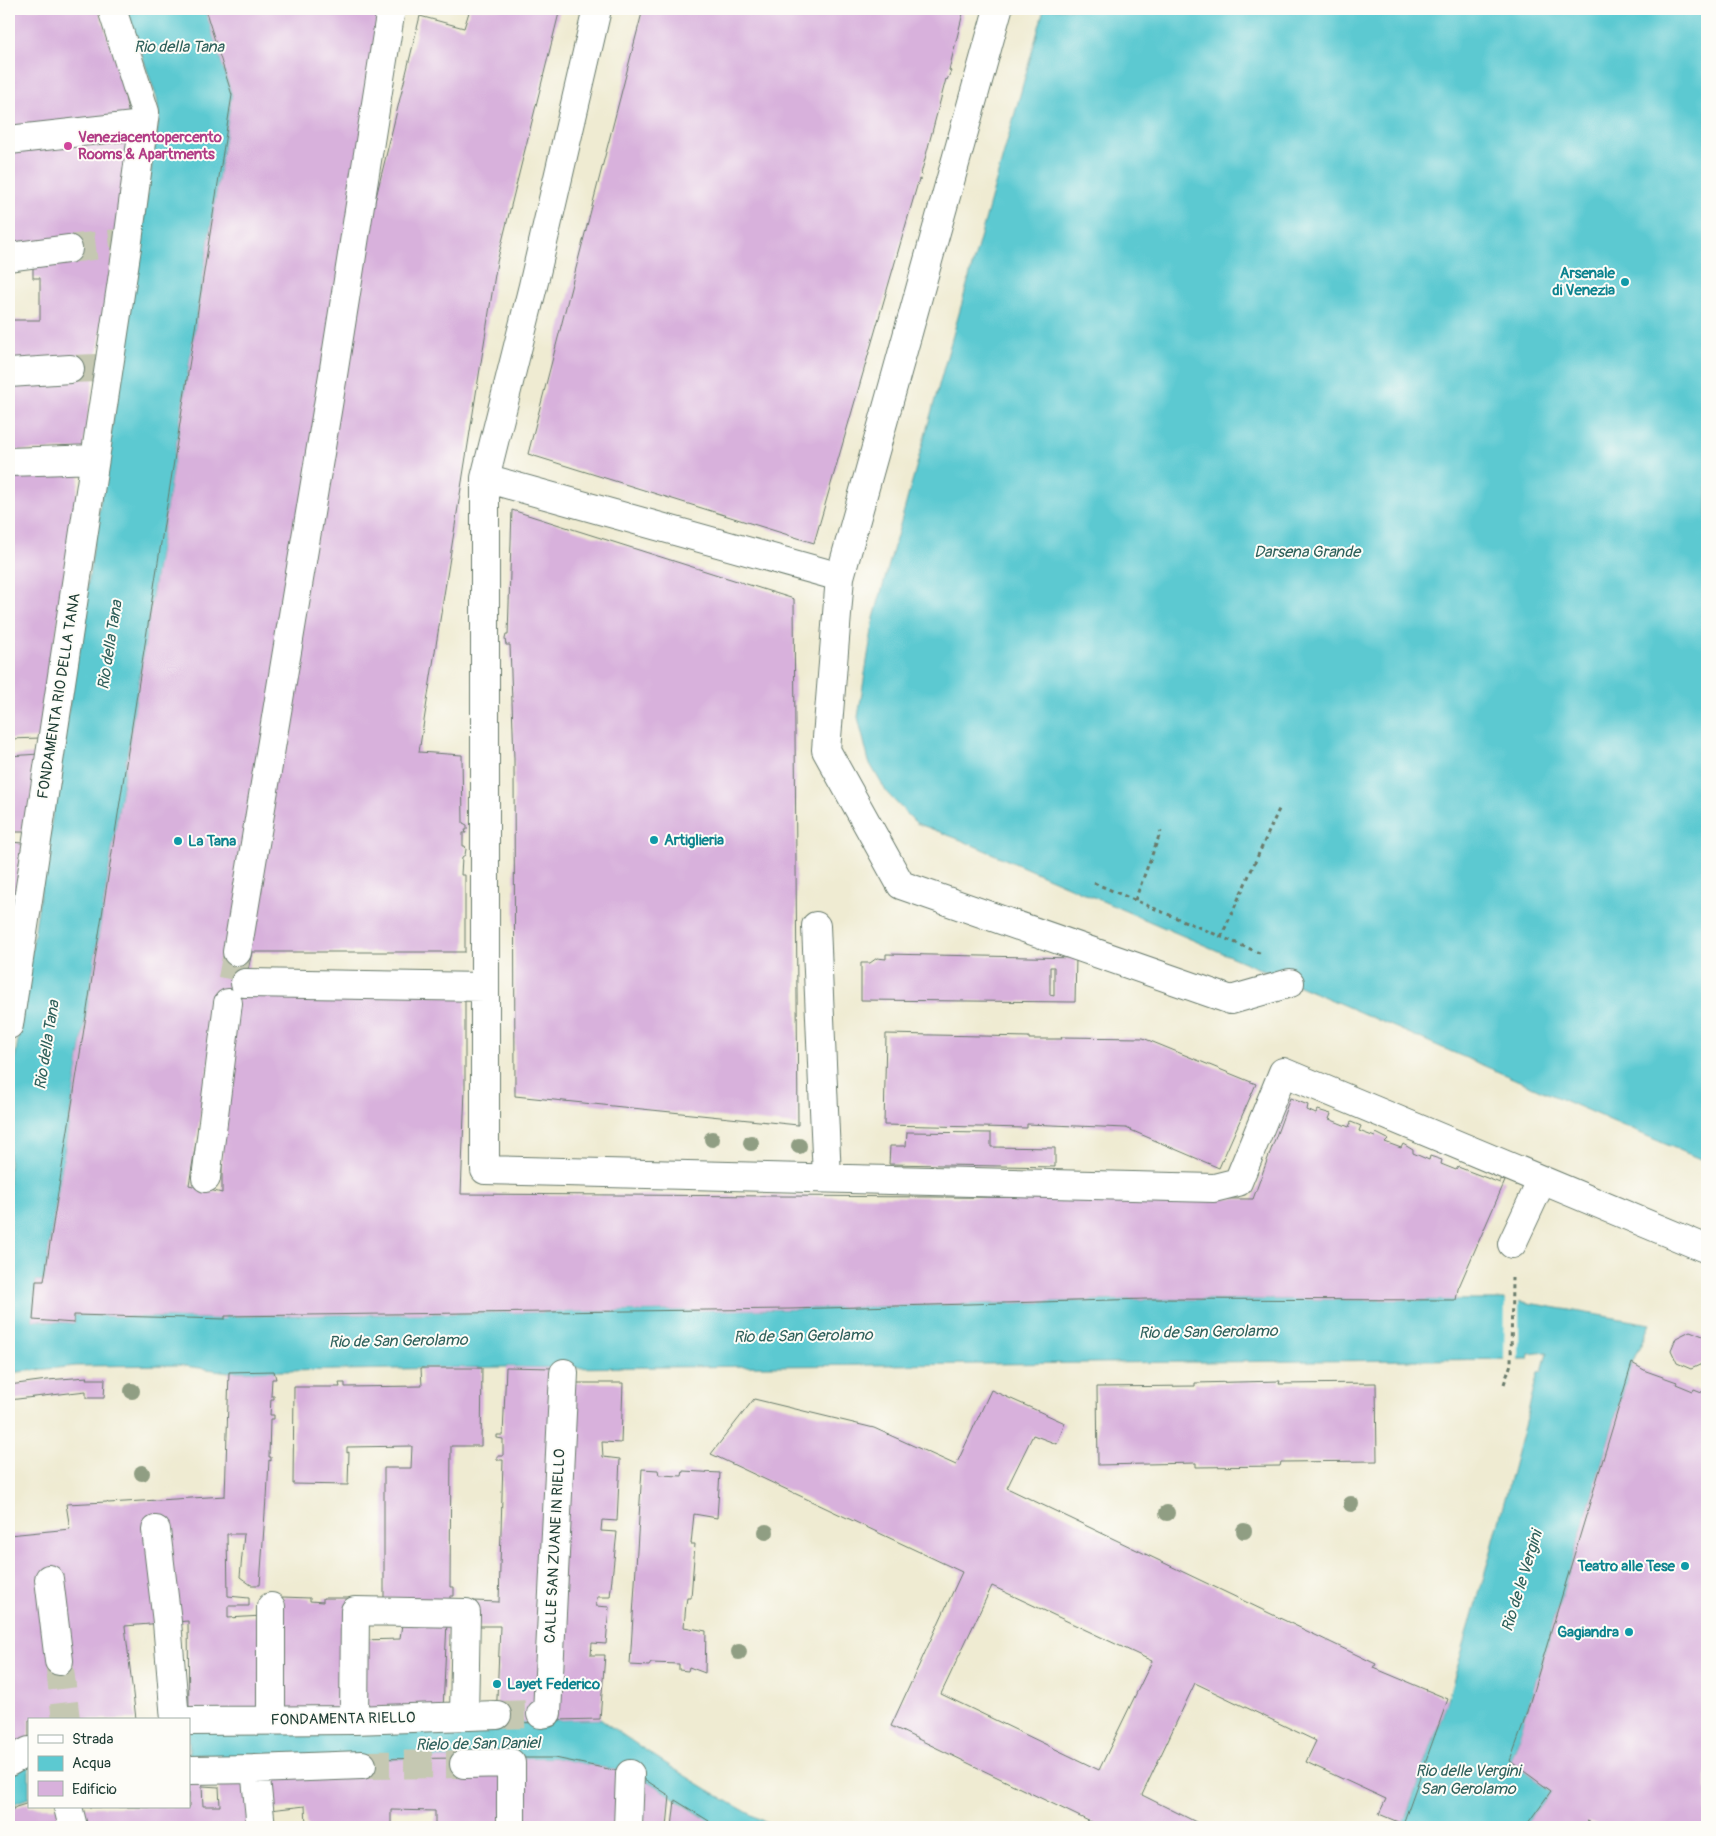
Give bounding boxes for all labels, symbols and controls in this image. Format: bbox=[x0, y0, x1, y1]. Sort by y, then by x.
water label: Rio della Tana bbox=[134, 37, 226, 57]
place label: Veneziacentopercento Rooms & Apartments bbox=[78, 128, 222, 164]
marker: Veneziacentopercento Rooms & Apartments bbox=[62, 140, 74, 152]
place label: Arsenale di Venezia bbox=[1552, 264, 1616, 300]
marker: Arsenale di Venezia bbox=[1619, 276, 1631, 288]
water label: Darsena Grande bbox=[1254, 542, 1362, 562]
street label: FONDAMENTA RIO DELLA TANA bbox=[33, 592, 85, 800]
water label: Rio della Tana bbox=[93, 597, 127, 691]
place label: Artiglieria bbox=[664, 831, 724, 850]
place label: La Tana bbox=[188, 832, 236, 851]
marker: Artiglieria bbox=[648, 834, 660, 846]
marker: La Tana bbox=[172, 835, 184, 847]
water label: Rio della Tana bbox=[30, 997, 64, 1091]
water label: Rio de San Gerolamo bbox=[1138, 1321, 1279, 1343]
water label: Rio de San Gerolamo bbox=[733, 1325, 874, 1347]
water label: Rio de San Gerolamo bbox=[328, 1330, 469, 1352]
street label: CALLE SAN ZUANE IN RIELLO bbox=[540, 1448, 570, 1644]
water label: Rio de le Vergini bbox=[1497, 1526, 1547, 1634]
place label: Teatro alle Tese bbox=[1577, 1557, 1676, 1576]
marker: Teatro alle Tese bbox=[1679, 1560, 1691, 1572]
place label: Gagiandra bbox=[1557, 1623, 1619, 1642]
marker: Gagiandra bbox=[1623, 1626, 1635, 1638]
place label: Layet Federico bbox=[507, 1675, 600, 1694]
marker: Layet Federico bbox=[491, 1678, 503, 1690]
street label: FONDAMENTA RIELLO bbox=[270, 1708, 416, 1730]
legend bbox=[28, 1718, 190, 1808]
text: Strada bbox=[72, 1730, 113, 1749]
water label: Rielo de San Daniel bbox=[416, 1733, 543, 1755]
text: Acqua bbox=[72, 1754, 111, 1773]
water label: Rio delle Vergini San Gerolamo bbox=[1416, 1761, 1523, 1799]
text: Edificio bbox=[72, 1780, 117, 1799]

